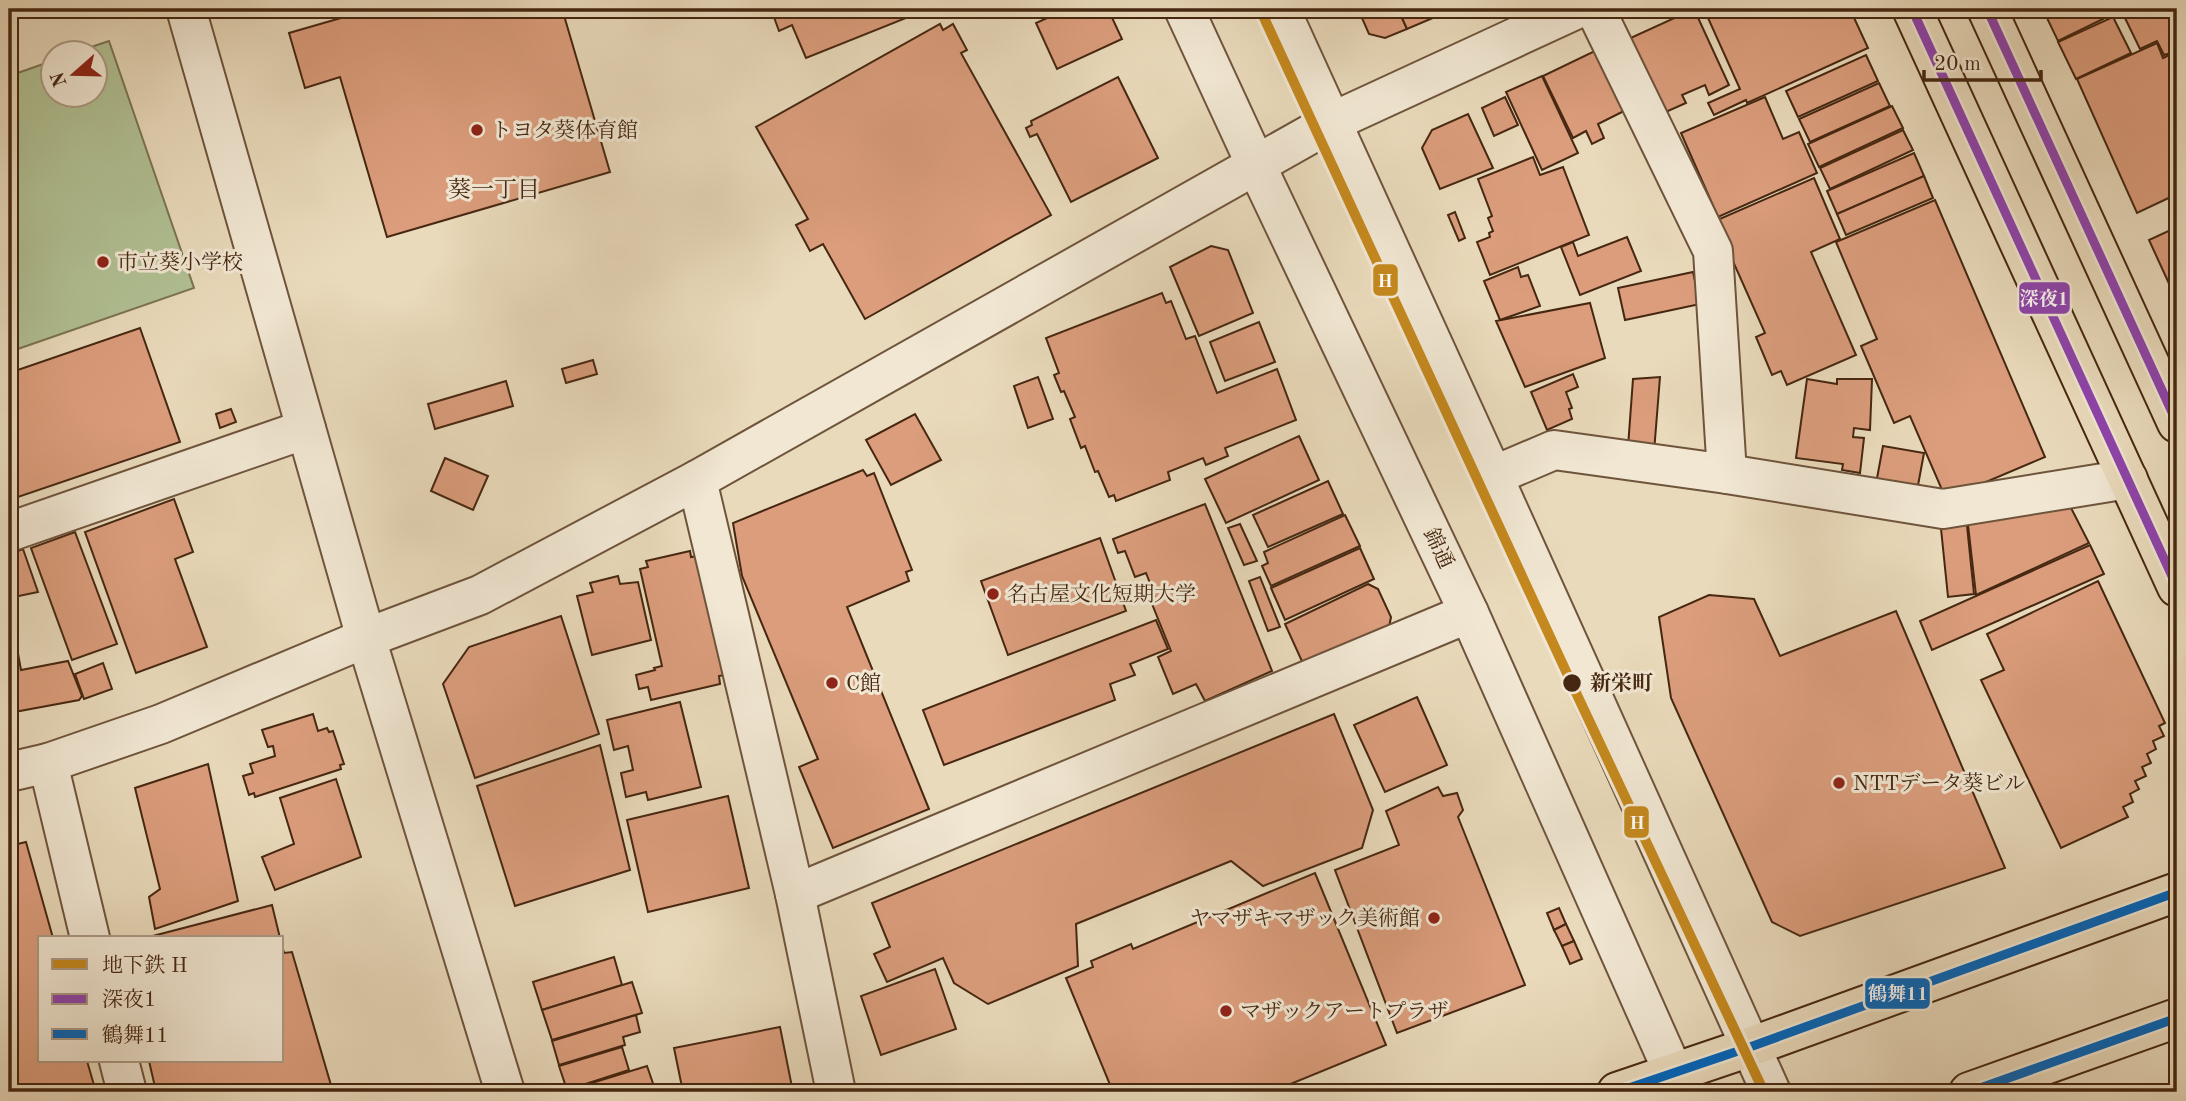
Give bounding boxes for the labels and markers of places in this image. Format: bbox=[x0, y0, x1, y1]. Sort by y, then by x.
place label: トヨタ葵体育館 bbox=[491, 119, 638, 142]
marker: トヨタ葵体育館 bbox=[469, 122, 485, 138]
place label: 市立葵小学校 bbox=[117, 251, 243, 274]
marker: 市立葵小学校 bbox=[95, 254, 111, 270]
place label: 名古屋文化短期大学 bbox=[1007, 583, 1196, 606]
marker: 名古屋文化短期大学 bbox=[985, 586, 1001, 602]
place label: C館 bbox=[846, 672, 881, 695]
marker: 新栄町 bbox=[1561, 672, 1583, 694]
place label: 新栄町 bbox=[1590, 672, 1653, 695]
marker: C館 bbox=[824, 675, 840, 691]
place label: NTTデータ葵ビル bbox=[1853, 772, 2025, 795]
marker: NTTデータ葵ビル bbox=[1831, 775, 1847, 791]
place label: ヤマザキマザック美術館 bbox=[1189, 907, 1420, 930]
marker: ヤマザキマザック美術館 bbox=[1426, 910, 1442, 926]
place label: マザックアートプラザ bbox=[1240, 1000, 1448, 1023]
marker: マザックアートプラザ bbox=[1218, 1003, 1234, 1019]

